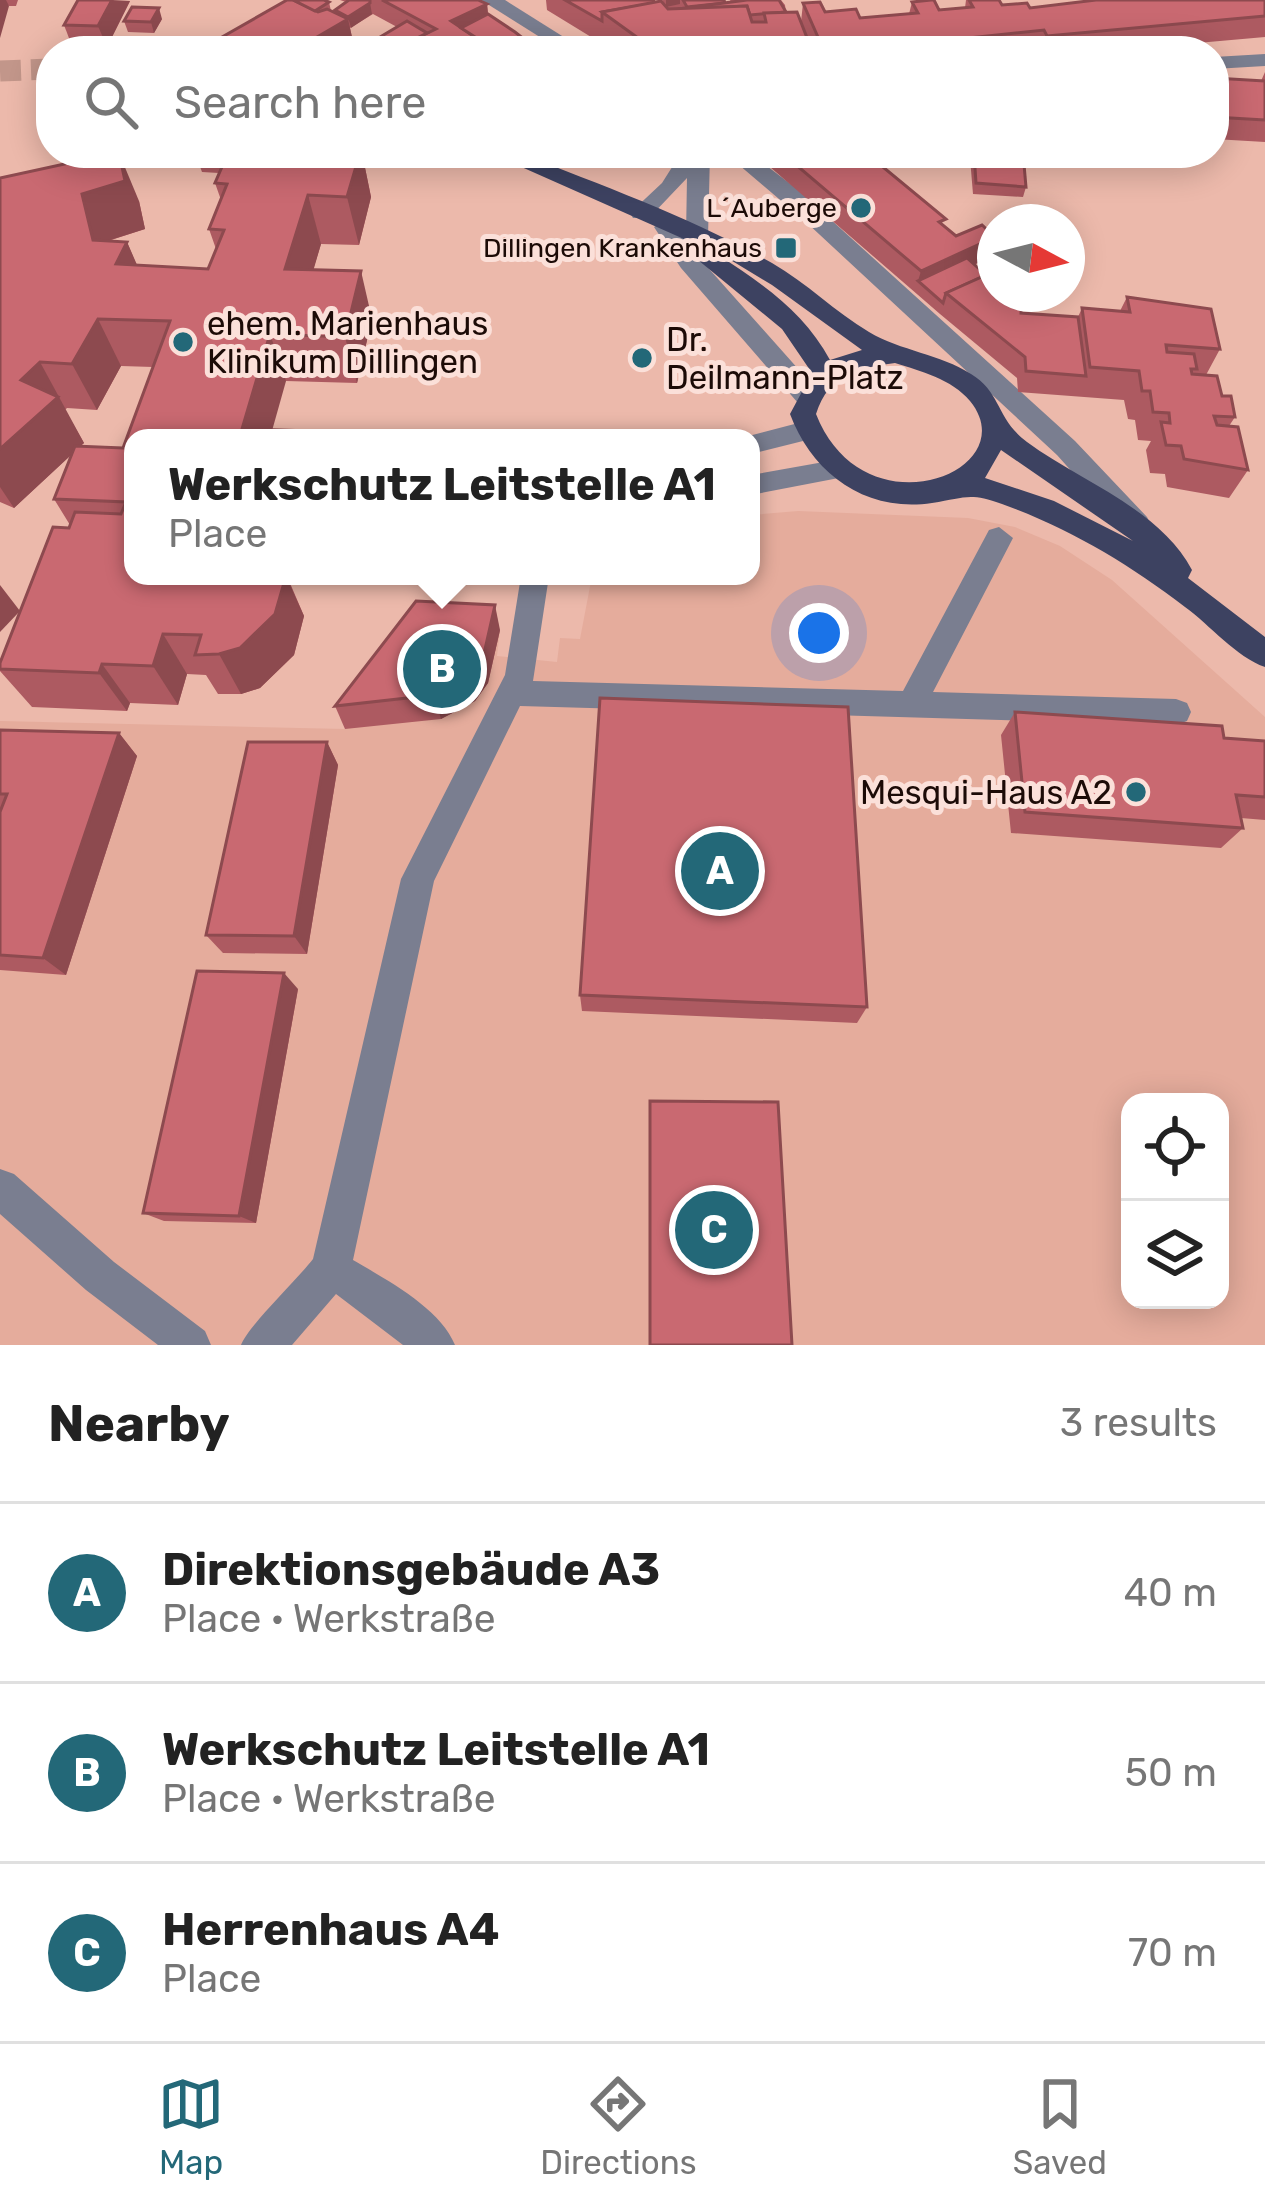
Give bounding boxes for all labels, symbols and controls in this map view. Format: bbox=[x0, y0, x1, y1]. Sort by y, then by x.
search box bbox=[36, 36, 1229, 168]
icon: search bbox=[78, 69, 144, 135]
text: Search here bbox=[174, 76, 426, 129]
place label: L´Auberge bbox=[706, 192, 837, 224]
marker: L´Auberge bbox=[848, 195, 874, 221]
north arrow bbox=[977, 204, 1085, 312]
place label: Dillingen Krankenhaus bbox=[483, 232, 762, 264]
marker: Dillingen Krankenhaus bbox=[773, 235, 799, 261]
place label: ehem. Marienhaus Klinikum Dillingen bbox=[207, 304, 488, 381]
place label: Dr. Deilmann-Platz bbox=[666, 320, 903, 397]
marker: ehem. Marienhaus Klinikum Dillingen bbox=[170, 329, 196, 355]
marker: Dr. Deilmann-Platz bbox=[629, 345, 655, 371]
popup bbox=[124, 429, 760, 585]
text: Werkschutz Leitstelle A1 bbox=[168, 458, 716, 511]
text: Place bbox=[168, 511, 267, 557]
your location bbox=[789, 603, 849, 663]
pin: B bbox=[403, 624, 481, 714]
place label: Mesqui-Haus A2 bbox=[860, 773, 1112, 812]
marker: Mesqui-Haus A2 bbox=[1123, 779, 1149, 805]
pin: A bbox=[681, 826, 759, 916]
map controls bbox=[1121, 1093, 1229, 1309]
button: locate bbox=[1121, 1093, 1229, 1201]
pin: C bbox=[675, 1185, 753, 1275]
button: layers bbox=[1121, 1201, 1229, 1309]
text: Nearby bbox=[48, 1393, 230, 1454]
text: 3 results bbox=[1060, 1400, 1217, 1446]
text: Direktionsgebäude A3 bbox=[162, 1543, 660, 1596]
text: A bbox=[73, 1570, 101, 1616]
text: 40 m bbox=[1124, 1570, 1217, 1616]
text: Place · Werkstraße bbox=[162, 1596, 496, 1642]
text: Werkschutz Leitstelle A1 bbox=[162, 1723, 710, 1776]
text: B bbox=[73, 1750, 101, 1796]
text: 50 m bbox=[1125, 1750, 1217, 1796]
text: Place · Werkstraße bbox=[162, 1776, 496, 1822]
text: Herrenhaus A4 bbox=[162, 1903, 500, 1956]
text: C bbox=[73, 1930, 101, 1976]
text: 70 m bbox=[1128, 1930, 1217, 1976]
text: Place bbox=[162, 1956, 261, 2002]
tab: Map bbox=[158, 2071, 224, 2182]
tab: Directions bbox=[540, 2071, 697, 2182]
tab: Saved bbox=[1013, 2071, 1107, 2182]

